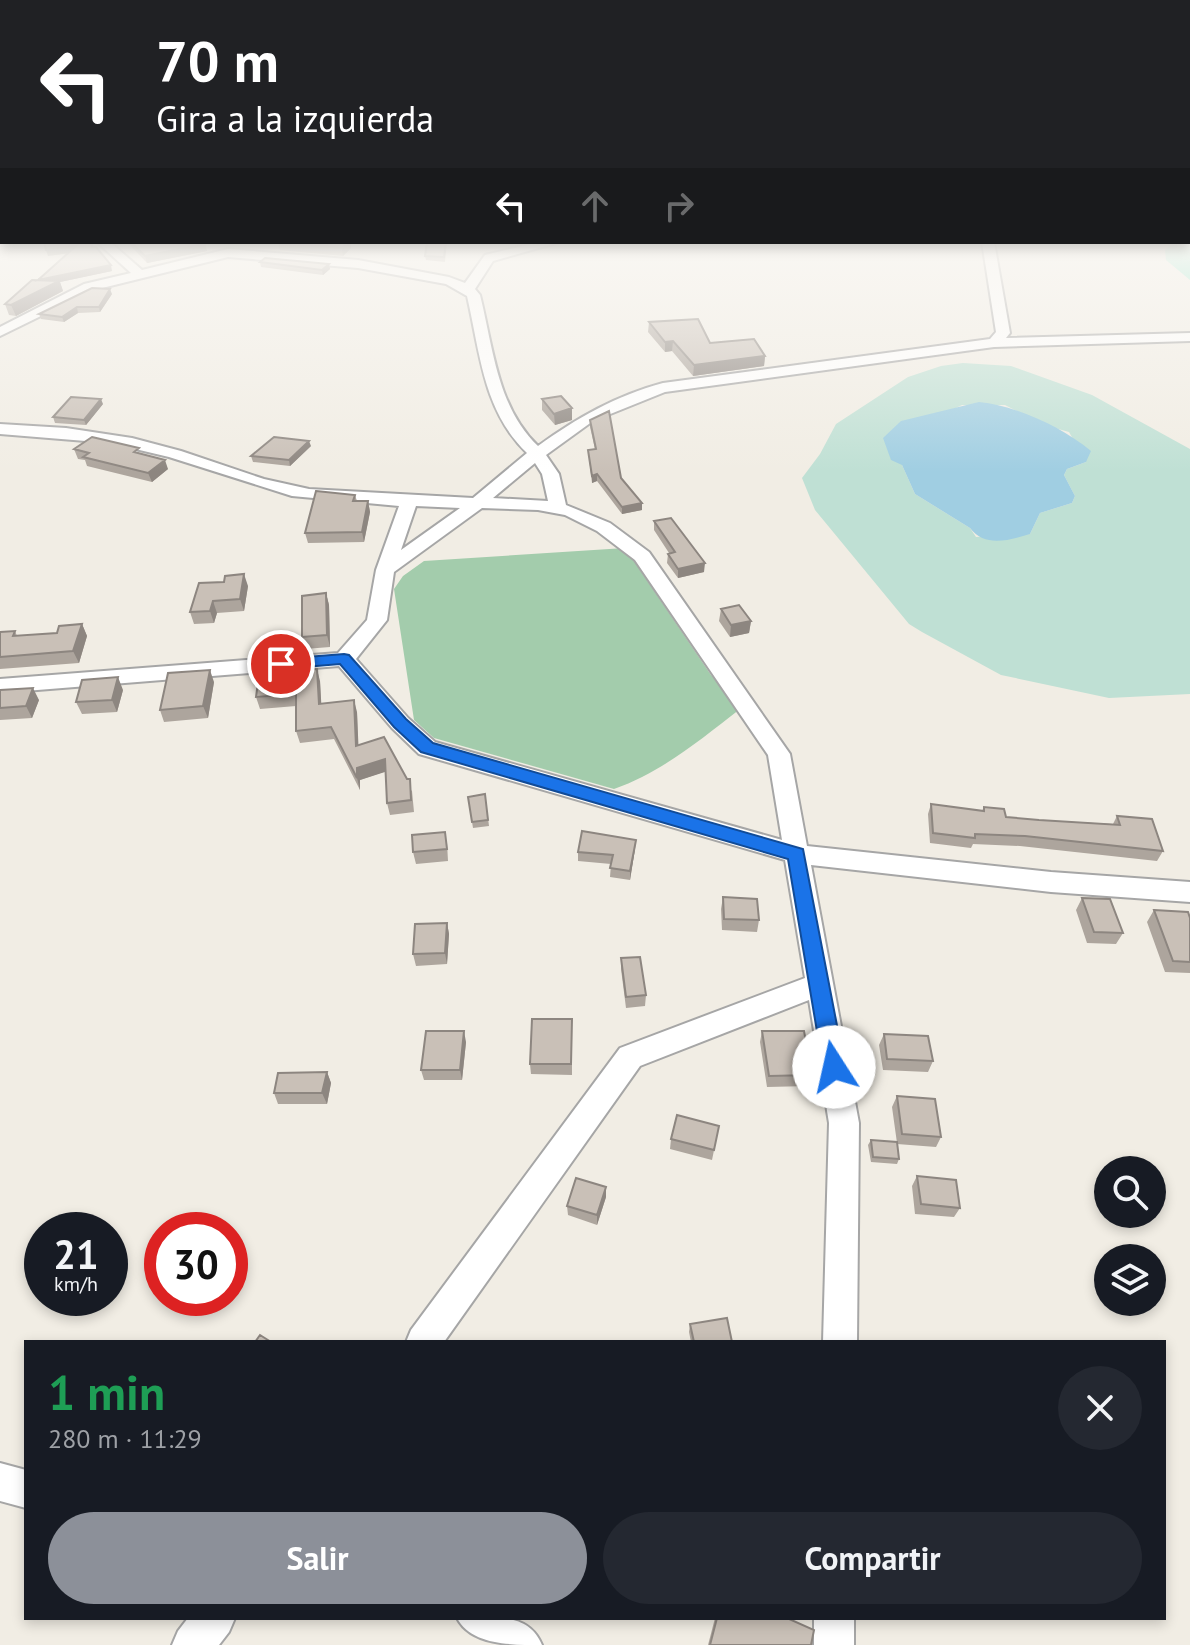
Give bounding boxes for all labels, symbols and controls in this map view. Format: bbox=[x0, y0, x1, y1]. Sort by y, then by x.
text: 70 m bbox=[156, 25, 279, 97]
icon: left bbox=[24, 32, 128, 136]
text: Gira a la izquierda bbox=[156, 95, 434, 142]
icon: left bbox=[489, 184, 533, 228]
icon: ahead bbox=[573, 184, 617, 228]
icon: right bbox=[657, 184, 701, 228]
pin bbox=[247, 630, 315, 698]
icon: arrive bbox=[259, 642, 303, 686]
position arrow bbox=[792, 1025, 876, 1109]
map controls bbox=[1094, 1156, 1166, 1316]
button: search bbox=[1094, 1156, 1166, 1228]
speed limit sign: 30 bbox=[144, 1212, 248, 1316]
text: 21 bbox=[53, 1228, 99, 1280]
button: layers bbox=[1094, 1244, 1166, 1316]
text: km/h bbox=[54, 1271, 98, 1297]
text: 1 min bbox=[48, 1361, 165, 1423]
button: close bbox=[1058, 1366, 1142, 1450]
text: 280 m · 11:29 bbox=[48, 1422, 202, 1455]
button: Salir bbox=[48, 1512, 587, 1604]
button: Compartir bbox=[603, 1512, 1142, 1604]

